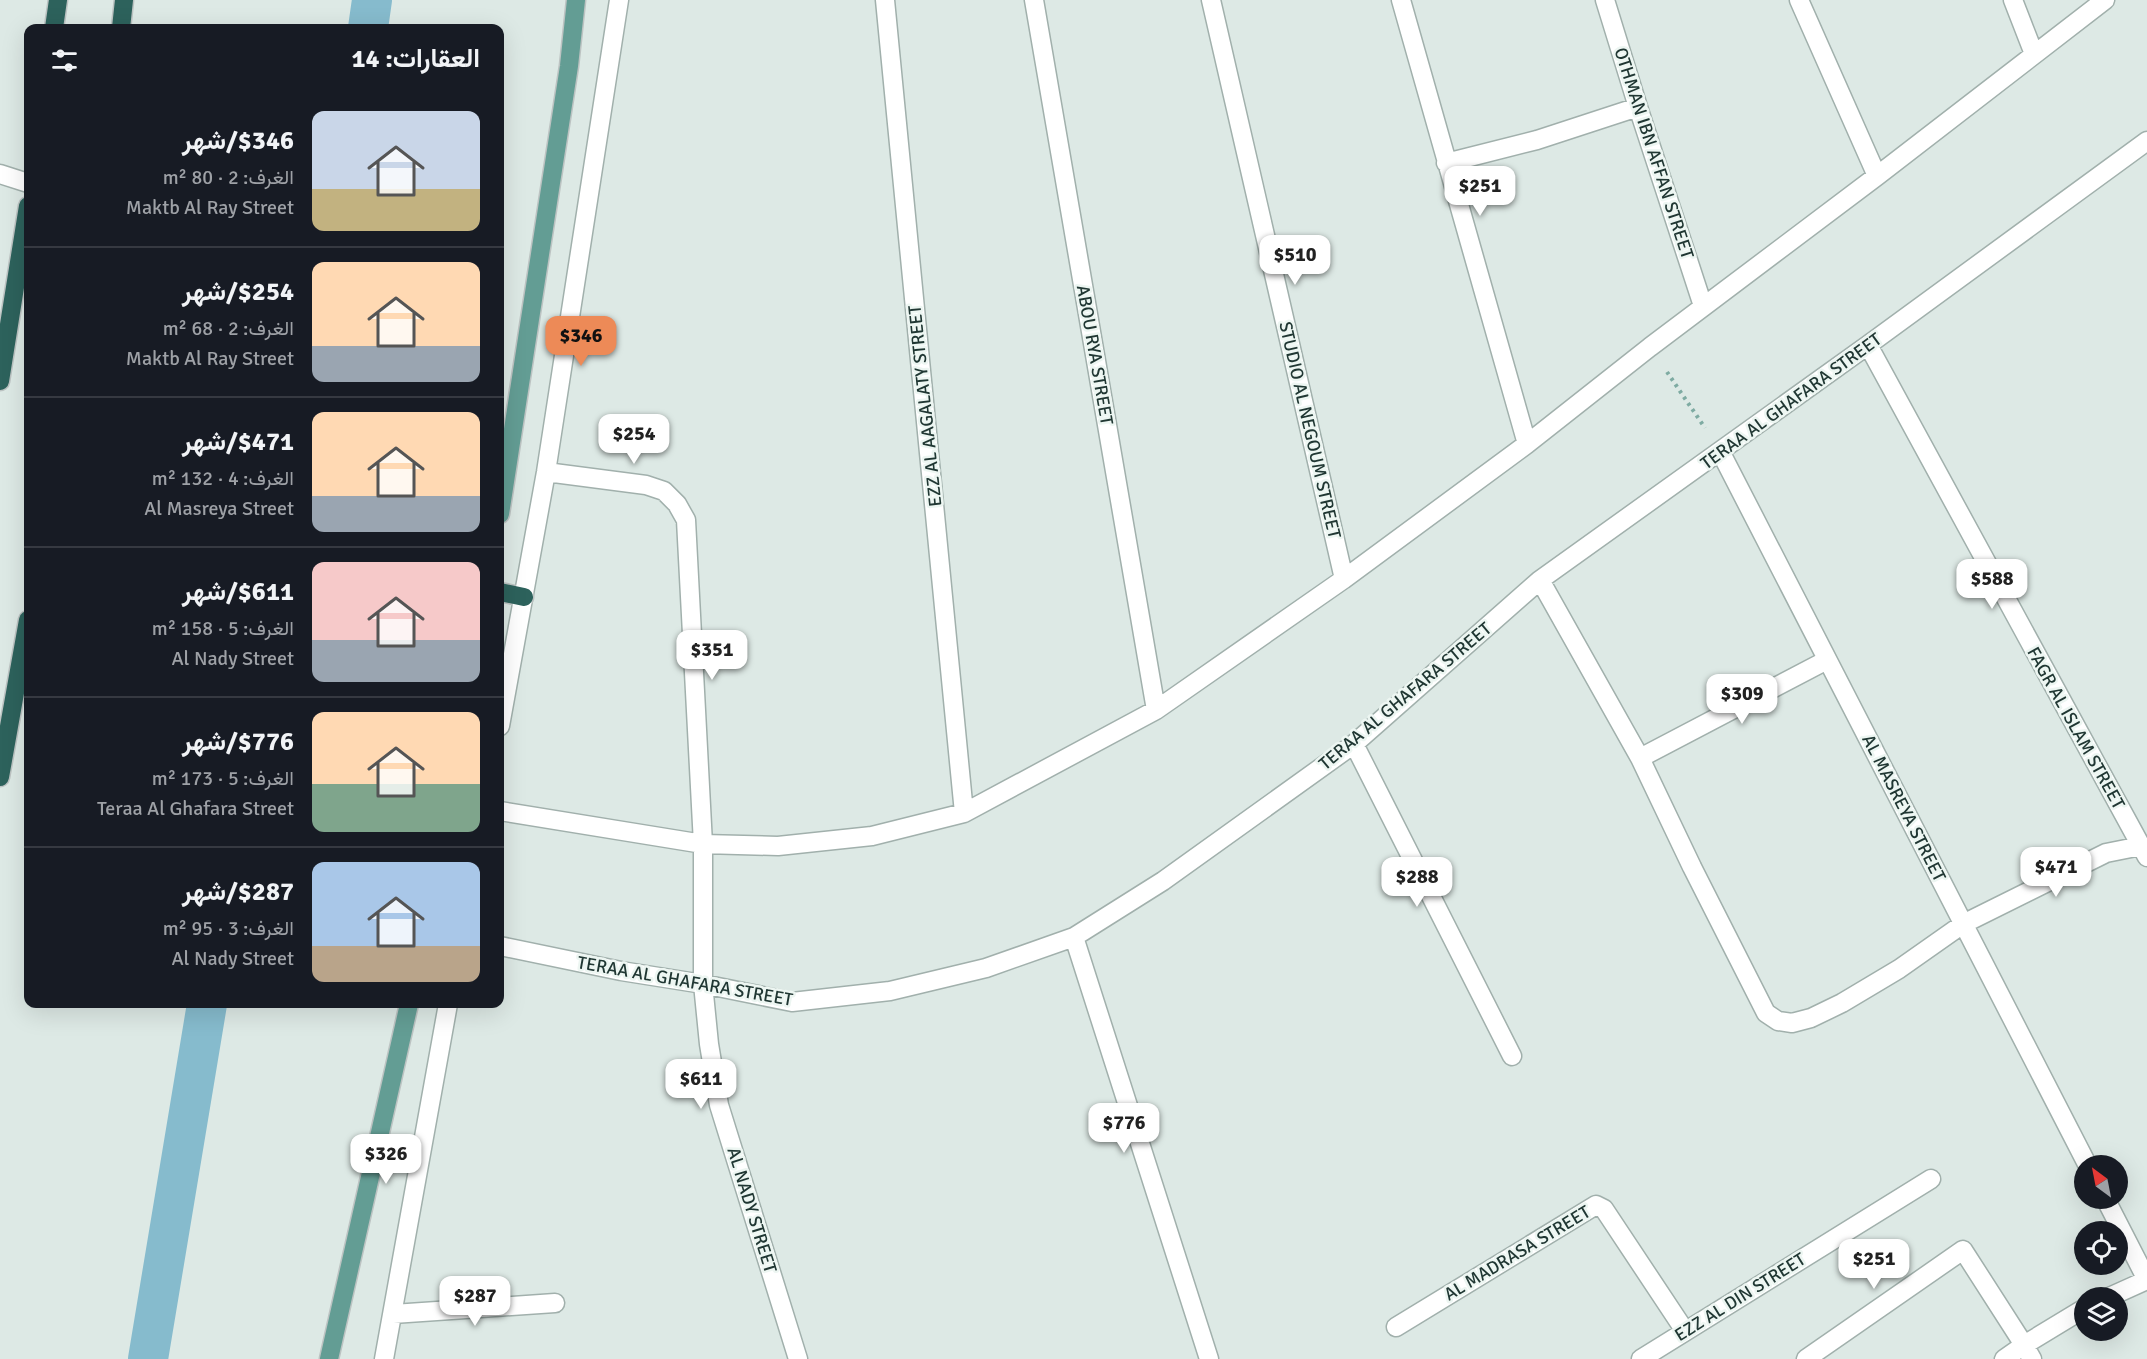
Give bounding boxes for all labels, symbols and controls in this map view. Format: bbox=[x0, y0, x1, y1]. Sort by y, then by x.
text: العقارات: 14 bbox=[351, 43, 480, 75]
icon: filters bbox=[48, 44, 81, 77]
street label: OTHMAN IBN AFFAN STREET bbox=[1609, 45, 1699, 261]
text: $346/شهر bbox=[182, 125, 294, 157]
icon: home bbox=[360, 135, 432, 207]
text: الغرف: 2 · 80 m² bbox=[163, 165, 294, 190]
pin: $251 bbox=[1444, 166, 1516, 217]
text: $251 bbox=[1458, 173, 1502, 198]
text: Maktb Al Ray Street bbox=[126, 195, 294, 220]
pin: $510 bbox=[1259, 235, 1331, 286]
text: $510 bbox=[1273, 242, 1317, 267]
text: $254/شهر bbox=[182, 276, 294, 308]
street label: ABOU RYA STREET bbox=[1072, 283, 1118, 427]
icon: home bbox=[360, 286, 432, 358]
street label: EZZ AL AAGALATY STREET bbox=[903, 304, 947, 508]
text: الغرف: 2 · 68 m² bbox=[163, 316, 294, 341]
pin: $346 bbox=[545, 316, 617, 367]
street label: STUDIO AL NEGOUM STREET bbox=[1274, 319, 1346, 541]
text: $346 bbox=[559, 323, 603, 348]
street label: TERAA AL GHAFARA STREET bbox=[1696, 328, 1886, 474]
text: Maktb Al Ray Street bbox=[126, 346, 294, 371]
pin: $254 bbox=[598, 414, 670, 465]
text: $254 bbox=[612, 421, 656, 446]
text: $471/شهر bbox=[182, 426, 294, 458]
icon: home bbox=[360, 436, 432, 508]
text: الغرف: 4 · 132 m² bbox=[152, 466, 294, 491]
text: Al Masreya Street bbox=[144, 496, 294, 521]
pin: $588 bbox=[1956, 559, 2028, 610]
text: $588 bbox=[1970, 566, 2014, 591]
text: $611/شهر bbox=[182, 576, 294, 608]
icon: home bbox=[360, 586, 432, 658]
text: الغرف: 5 · 158 m² bbox=[152, 616, 294, 641]
street label: TERAA AL GHAFARA STREET bbox=[1314, 617, 1496, 775]
pin: $351 bbox=[676, 630, 748, 681]
text: $351 bbox=[690, 637, 734, 662]
street label: FAGR AL ISLAM STREET bbox=[2022, 643, 2130, 813]
text: Al Nady Street bbox=[172, 646, 294, 671]
pin: $309 bbox=[1706, 674, 1778, 725]
text: $309 bbox=[1720, 681, 1764, 706]
text: $776/شهر bbox=[182, 726, 294, 758]
street label: AL MASREYA STREET bbox=[1857, 731, 1951, 885]
icon: home bbox=[360, 736, 432, 808]
text: الغرف: 5 · 173 m² bbox=[152, 766, 294, 791]
text: Teraa Al Ghafara Street bbox=[97, 796, 294, 821]
pin: $471 bbox=[2020, 847, 2092, 898]
text: $471 bbox=[2034, 854, 2078, 879]
pin: $288 bbox=[1381, 857, 1453, 908]
text: $288 bbox=[1395, 864, 1439, 889]
text: $287/شهر bbox=[182, 876, 294, 908]
icon: home bbox=[360, 886, 432, 958]
text: الغرف: 3 · 95 m² bbox=[163, 916, 294, 941]
text: Al Nady Street bbox=[172, 946, 294, 971]
street label: TERAA AL GHAFARA STREET bbox=[576, 951, 794, 1011]
pin: $611 bbox=[665, 1059, 737, 1110]
text: $611 bbox=[679, 1066, 723, 1091]
pin: $776 bbox=[1088, 1103, 1160, 1154]
text: $776 bbox=[1102, 1110, 1146, 1135]
pin: $326 bbox=[350, 1134, 422, 1185]
text: $326 bbox=[364, 1141, 408, 1166]
street label: AL NADY STREET bbox=[722, 1144, 782, 1276]
north arrow bbox=[2074, 1155, 2128, 1209]
map controls bbox=[2074, 1155, 2128, 1341]
street label: AL MADRASA STREET bbox=[1440, 1201, 1594, 1305]
button: locate bbox=[2074, 1221, 2128, 1275]
pin: $251 bbox=[1838, 1239, 1910, 1290]
text: $251 bbox=[1852, 1246, 1896, 1271]
street label: EZZ AL DIN STREET bbox=[1671, 1248, 1810, 1346]
pin: $287 bbox=[439, 1276, 511, 1327]
text: $287 bbox=[453, 1283, 497, 1308]
button: layers bbox=[2074, 1287, 2128, 1341]

